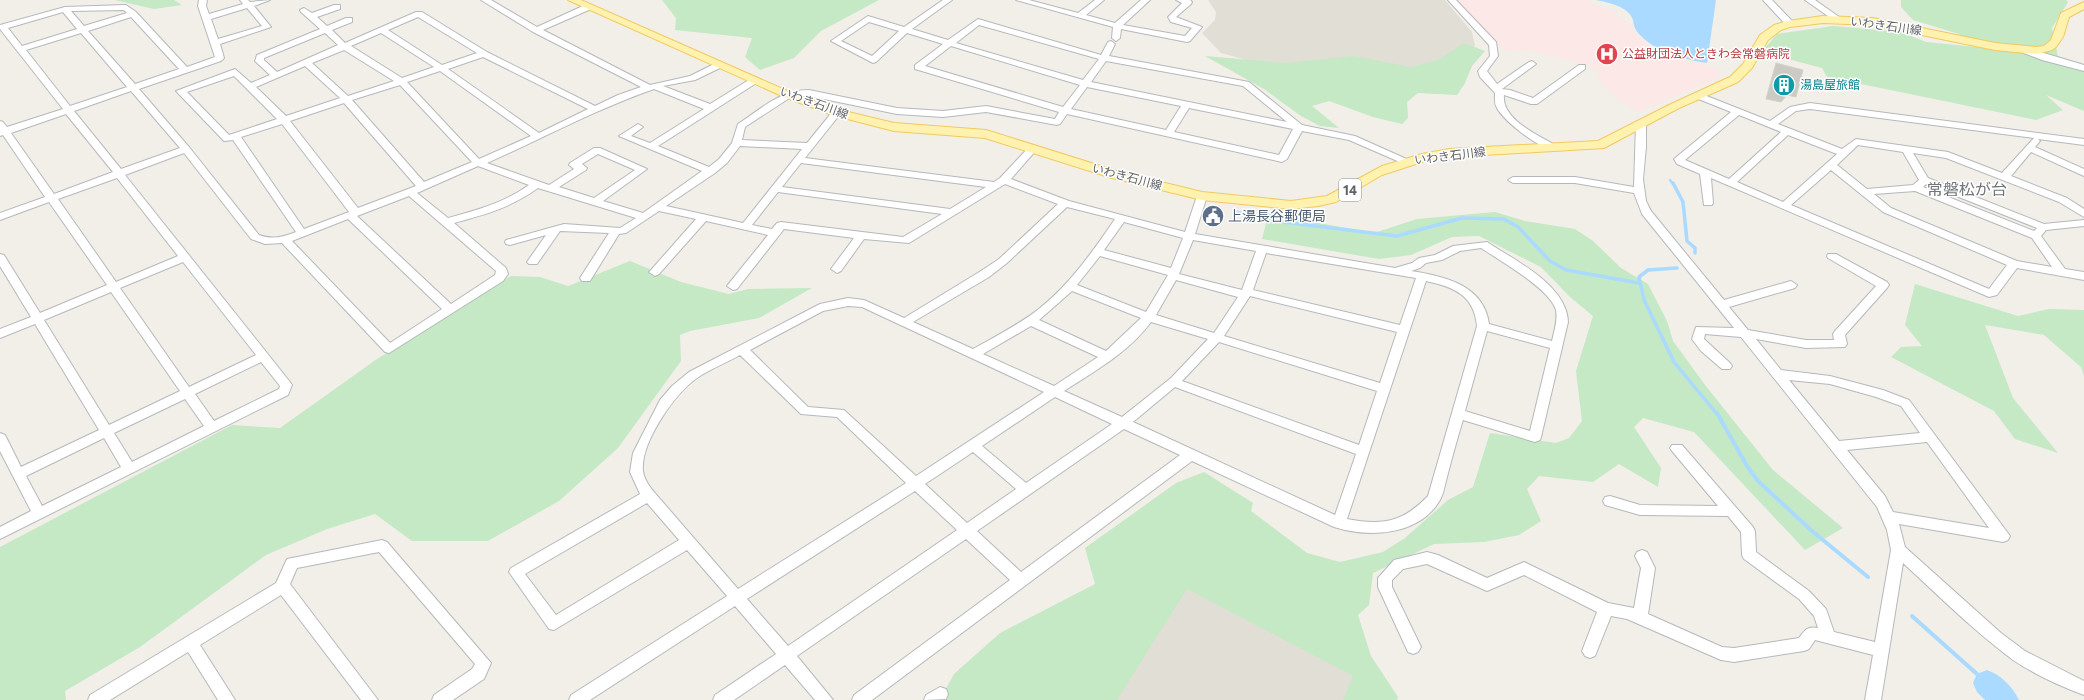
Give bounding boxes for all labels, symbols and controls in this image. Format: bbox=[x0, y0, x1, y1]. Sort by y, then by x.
street label: いわき石川線 bbox=[1850, 13, 1923, 37]
hospital icon: 公益財団法人ときわ会常磐病院 bbox=[1594, 41, 1620, 67]
place label: 公益財団法人ときわ会常磐病院 bbox=[1622, 46, 1790, 60]
building icon: 湯島屋旅館 bbox=[1771, 72, 1797, 98]
place label: 湯島屋旅館 bbox=[1800, 77, 1860, 91]
street label: いわき石川線 bbox=[778, 83, 851, 121]
street label: いわき石川線 bbox=[1413, 144, 1486, 166]
street label: いわき石川線 bbox=[1091, 160, 1164, 192]
road number: 14 bbox=[1339, 179, 1361, 201]
district label: 常磐松が台 bbox=[1927, 179, 2007, 198]
public building icon: 上湯長谷郵便局 bbox=[1200, 203, 1226, 229]
place label: 上湯長谷郵便局 bbox=[1228, 207, 1326, 224]

